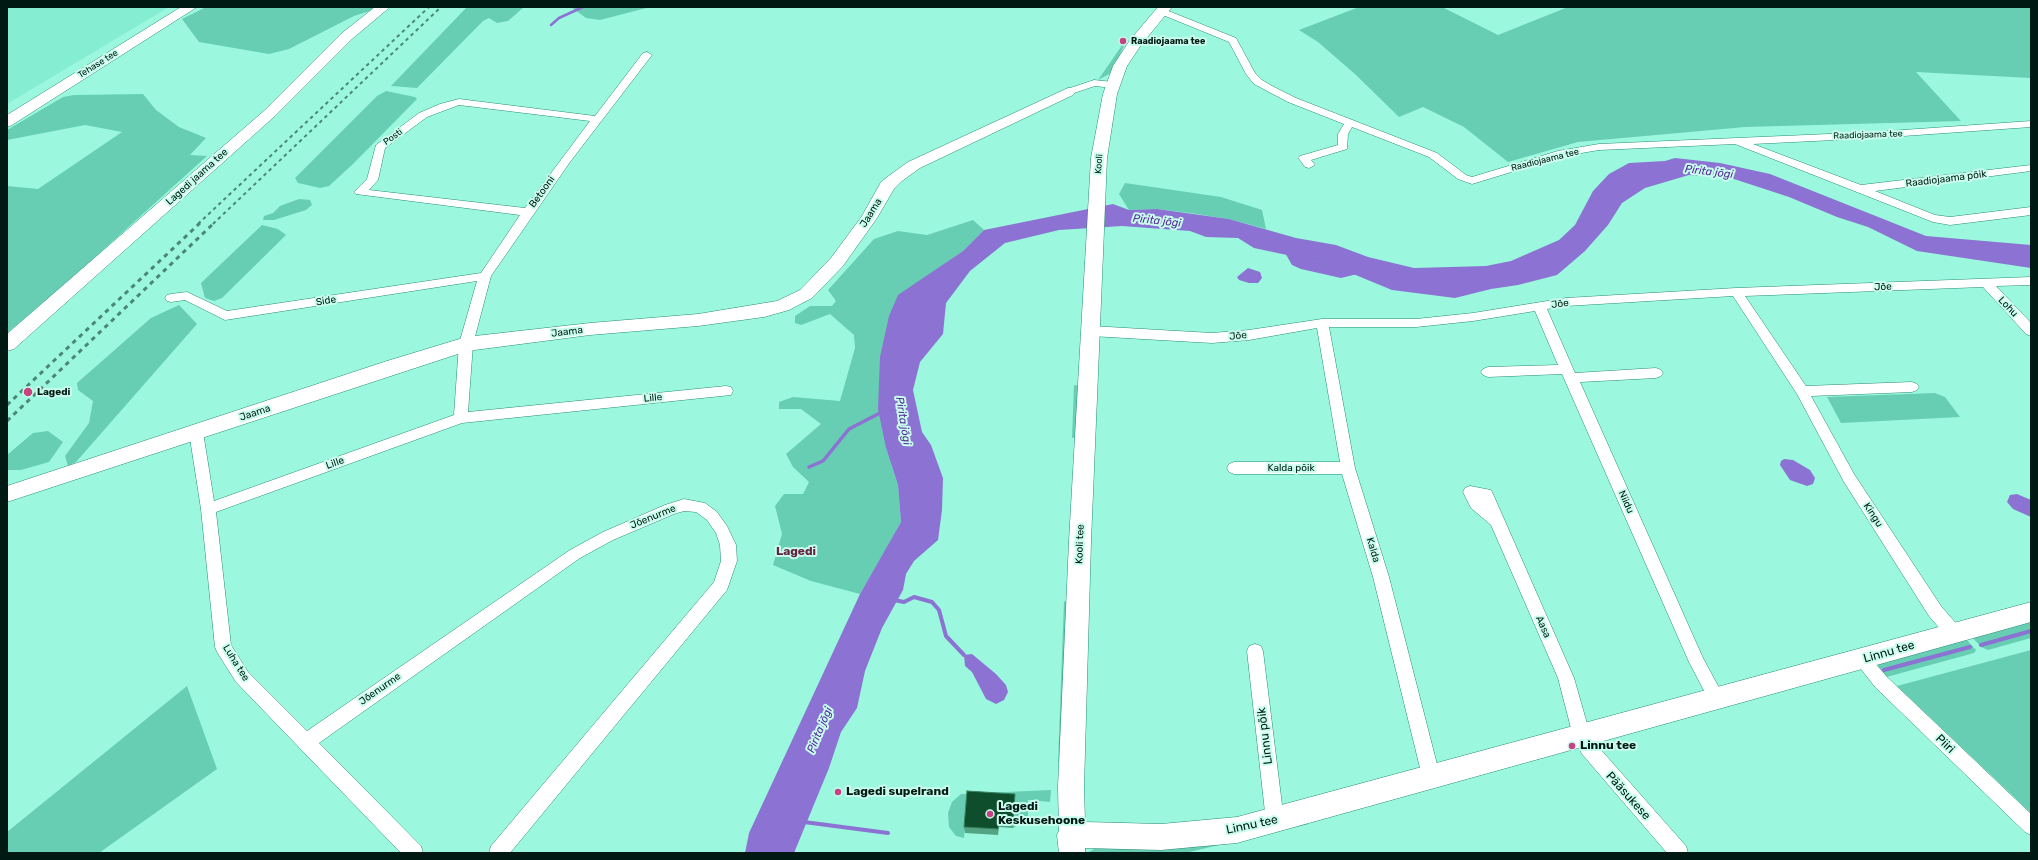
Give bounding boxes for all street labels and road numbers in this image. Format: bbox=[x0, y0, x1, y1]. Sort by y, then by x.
street label: Tehase tee bbox=[76, 47, 120, 81]
street label: Posti bbox=[381, 126, 405, 148]
street label: Raadiojaama tee bbox=[1833, 128, 1903, 142]
street label: Lagedi jaama tee bbox=[164, 146, 230, 208]
street label: Raadiojaama tee bbox=[1510, 146, 1580, 174]
street label: Kooli bbox=[1093, 154, 1105, 174]
street label: Raadiojaama põik bbox=[1905, 168, 1987, 190]
street label: Betooni bbox=[527, 174, 557, 210]
street label: Jaama bbox=[857, 196, 885, 230]
street label: Jõe bbox=[1874, 281, 1892, 293]
street label: Side bbox=[315, 293, 337, 309]
street label: Lohu bbox=[1996, 294, 2020, 320]
street label: Jõe bbox=[1550, 297, 1570, 311]
street label: Jaama bbox=[551, 324, 583, 340]
street label: Jõe bbox=[1229, 329, 1247, 343]
street label: Lille bbox=[643, 391, 663, 405]
street label: Jaama bbox=[238, 402, 272, 424]
street label: Lille bbox=[324, 454, 346, 472]
street label: Kalda põik bbox=[1267, 462, 1315, 474]
street label: Niidu bbox=[1616, 489, 1636, 515]
street label: Kingu bbox=[1861, 501, 1885, 529]
street label: Jõenurme bbox=[628, 502, 678, 532]
street label: Kooli tee bbox=[1073, 524, 1087, 564]
street label: Kalda bbox=[1364, 536, 1382, 564]
street label: Aasa bbox=[1533, 614, 1553, 640]
street label: Linnu tee bbox=[1862, 638, 1916, 666]
street label: Luha tee bbox=[220, 643, 252, 683]
street label: Jõenurme bbox=[357, 670, 403, 708]
street label: Linnu põik bbox=[1254, 707, 1276, 765]
street label: Piiri bbox=[1932, 732, 1958, 756]
street label: Pääsukese bbox=[1603, 769, 1653, 823]
street label: Linnu tee bbox=[1225, 812, 1279, 838]

